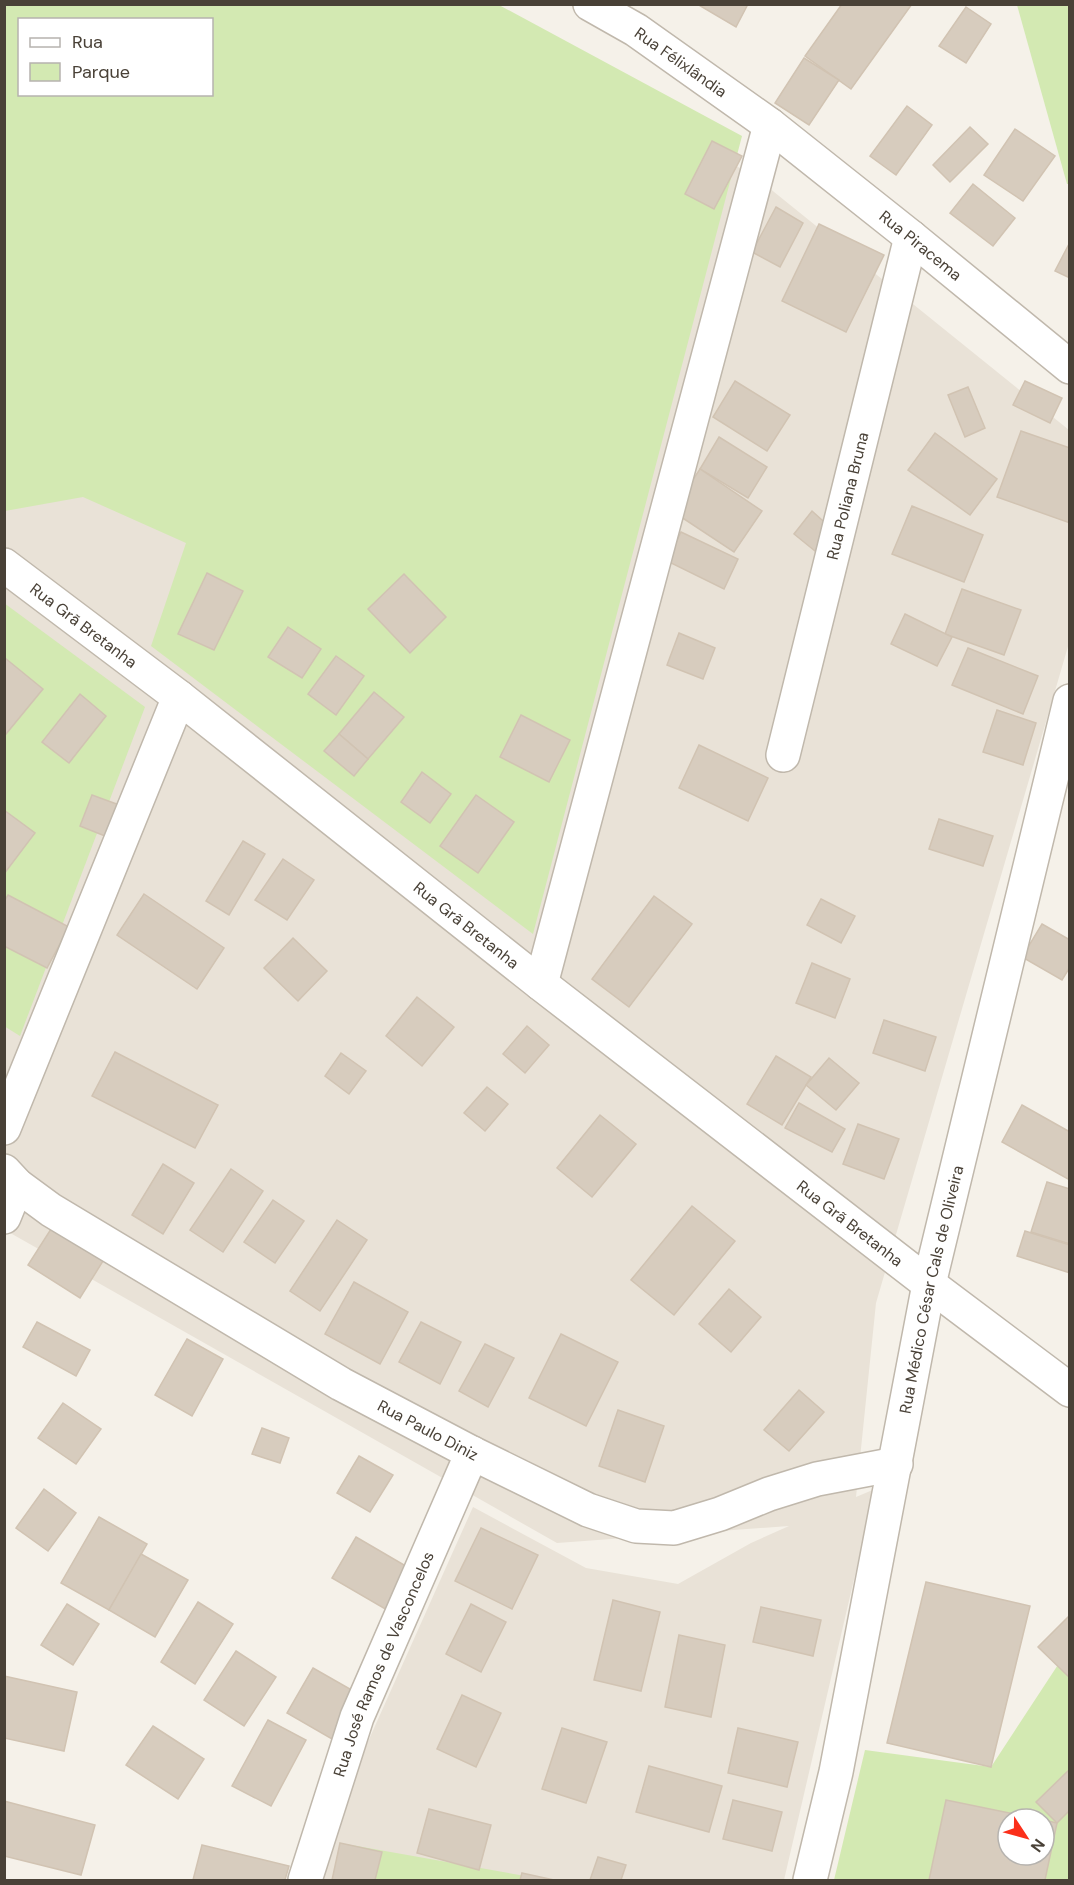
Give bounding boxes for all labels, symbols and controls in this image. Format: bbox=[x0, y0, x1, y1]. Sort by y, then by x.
legend bbox=[18, 18, 213, 96]
street label: Rua Félixlândia bbox=[630, 22, 731, 102]
text: Rua bbox=[72, 30, 103, 54]
text: Parque bbox=[72, 60, 130, 84]
street label: Rua Piracema bbox=[875, 206, 966, 285]
street label: Rua Poliana Bruna bbox=[822, 430, 873, 562]
street label: Rua Grã Bretanha bbox=[26, 578, 141, 673]
street label: Rua Grã Bretanha bbox=[409, 877, 523, 974]
street label: Rua Médico César Cals de Oliveira bbox=[895, 1163, 968, 1415]
street label: Rua Grã Bretanha bbox=[792, 1176, 907, 1271]
street label: Rua Paulo Diniz bbox=[374, 1395, 482, 1466]
street label: Rua José Ramos de Vasconcelos bbox=[329, 1548, 439, 1779]
north arrow bbox=[996, 1807, 1056, 1867]
text: N bbox=[1026, 1835, 1050, 1856]

